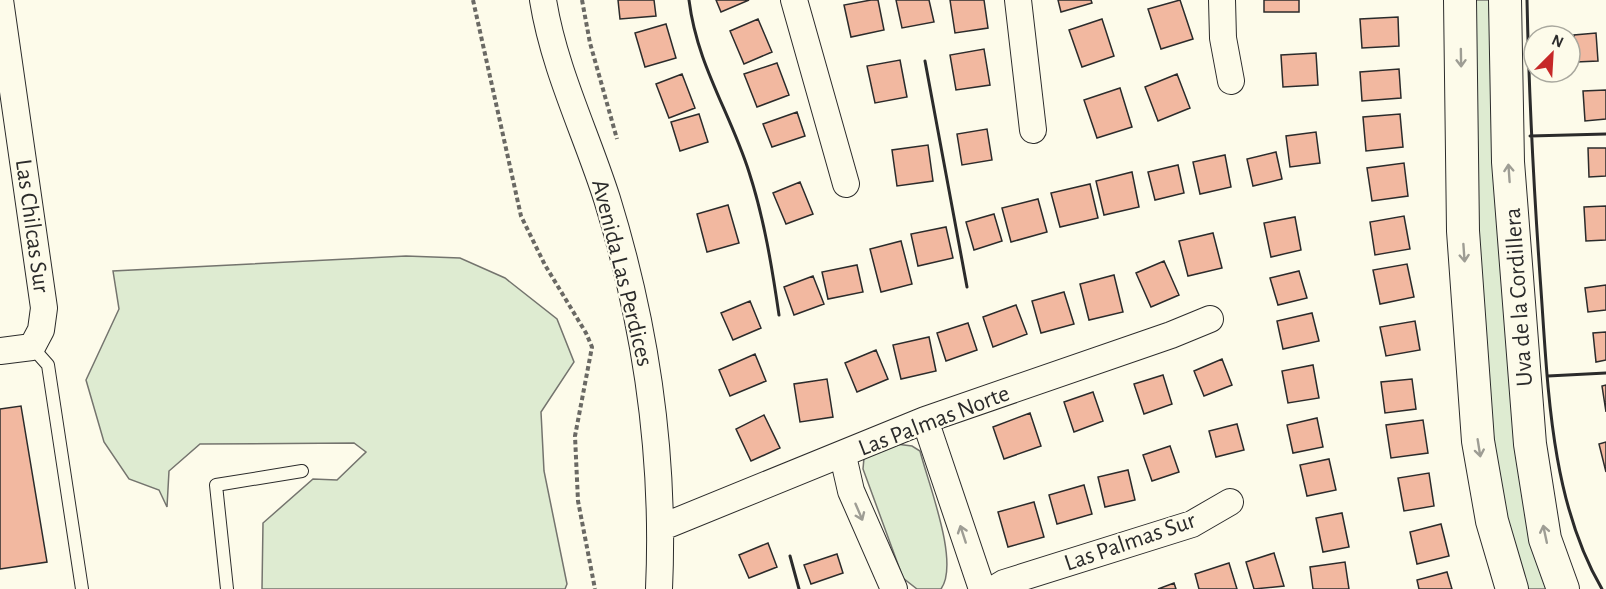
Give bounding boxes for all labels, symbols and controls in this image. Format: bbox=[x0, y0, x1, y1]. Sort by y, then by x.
north arrow bbox=[1522, 24, 1582, 84]
text: N bbox=[1549, 32, 1566, 51]
one-way arrow bbox=[1455, 48, 1467, 68]
street label: Las Chilcas Sur bbox=[11, 158, 53, 295]
one-way arrow bbox=[1503, 163, 1514, 183]
street label: Avenida Las Perdices bbox=[587, 177, 657, 369]
street label: Uva de la Cordillera bbox=[1501, 207, 1537, 387]
one-way arrow bbox=[1459, 243, 1470, 263]
street label: Las Palmas Norte bbox=[855, 381, 1013, 461]
one-way arrow bbox=[1474, 437, 1485, 457]
one-way arrow bbox=[854, 502, 865, 520]
street label: Las Palmas Sur bbox=[1061, 508, 1199, 576]
one-way arrow bbox=[957, 524, 968, 543]
one-way arrow bbox=[1538, 524, 1550, 543]

